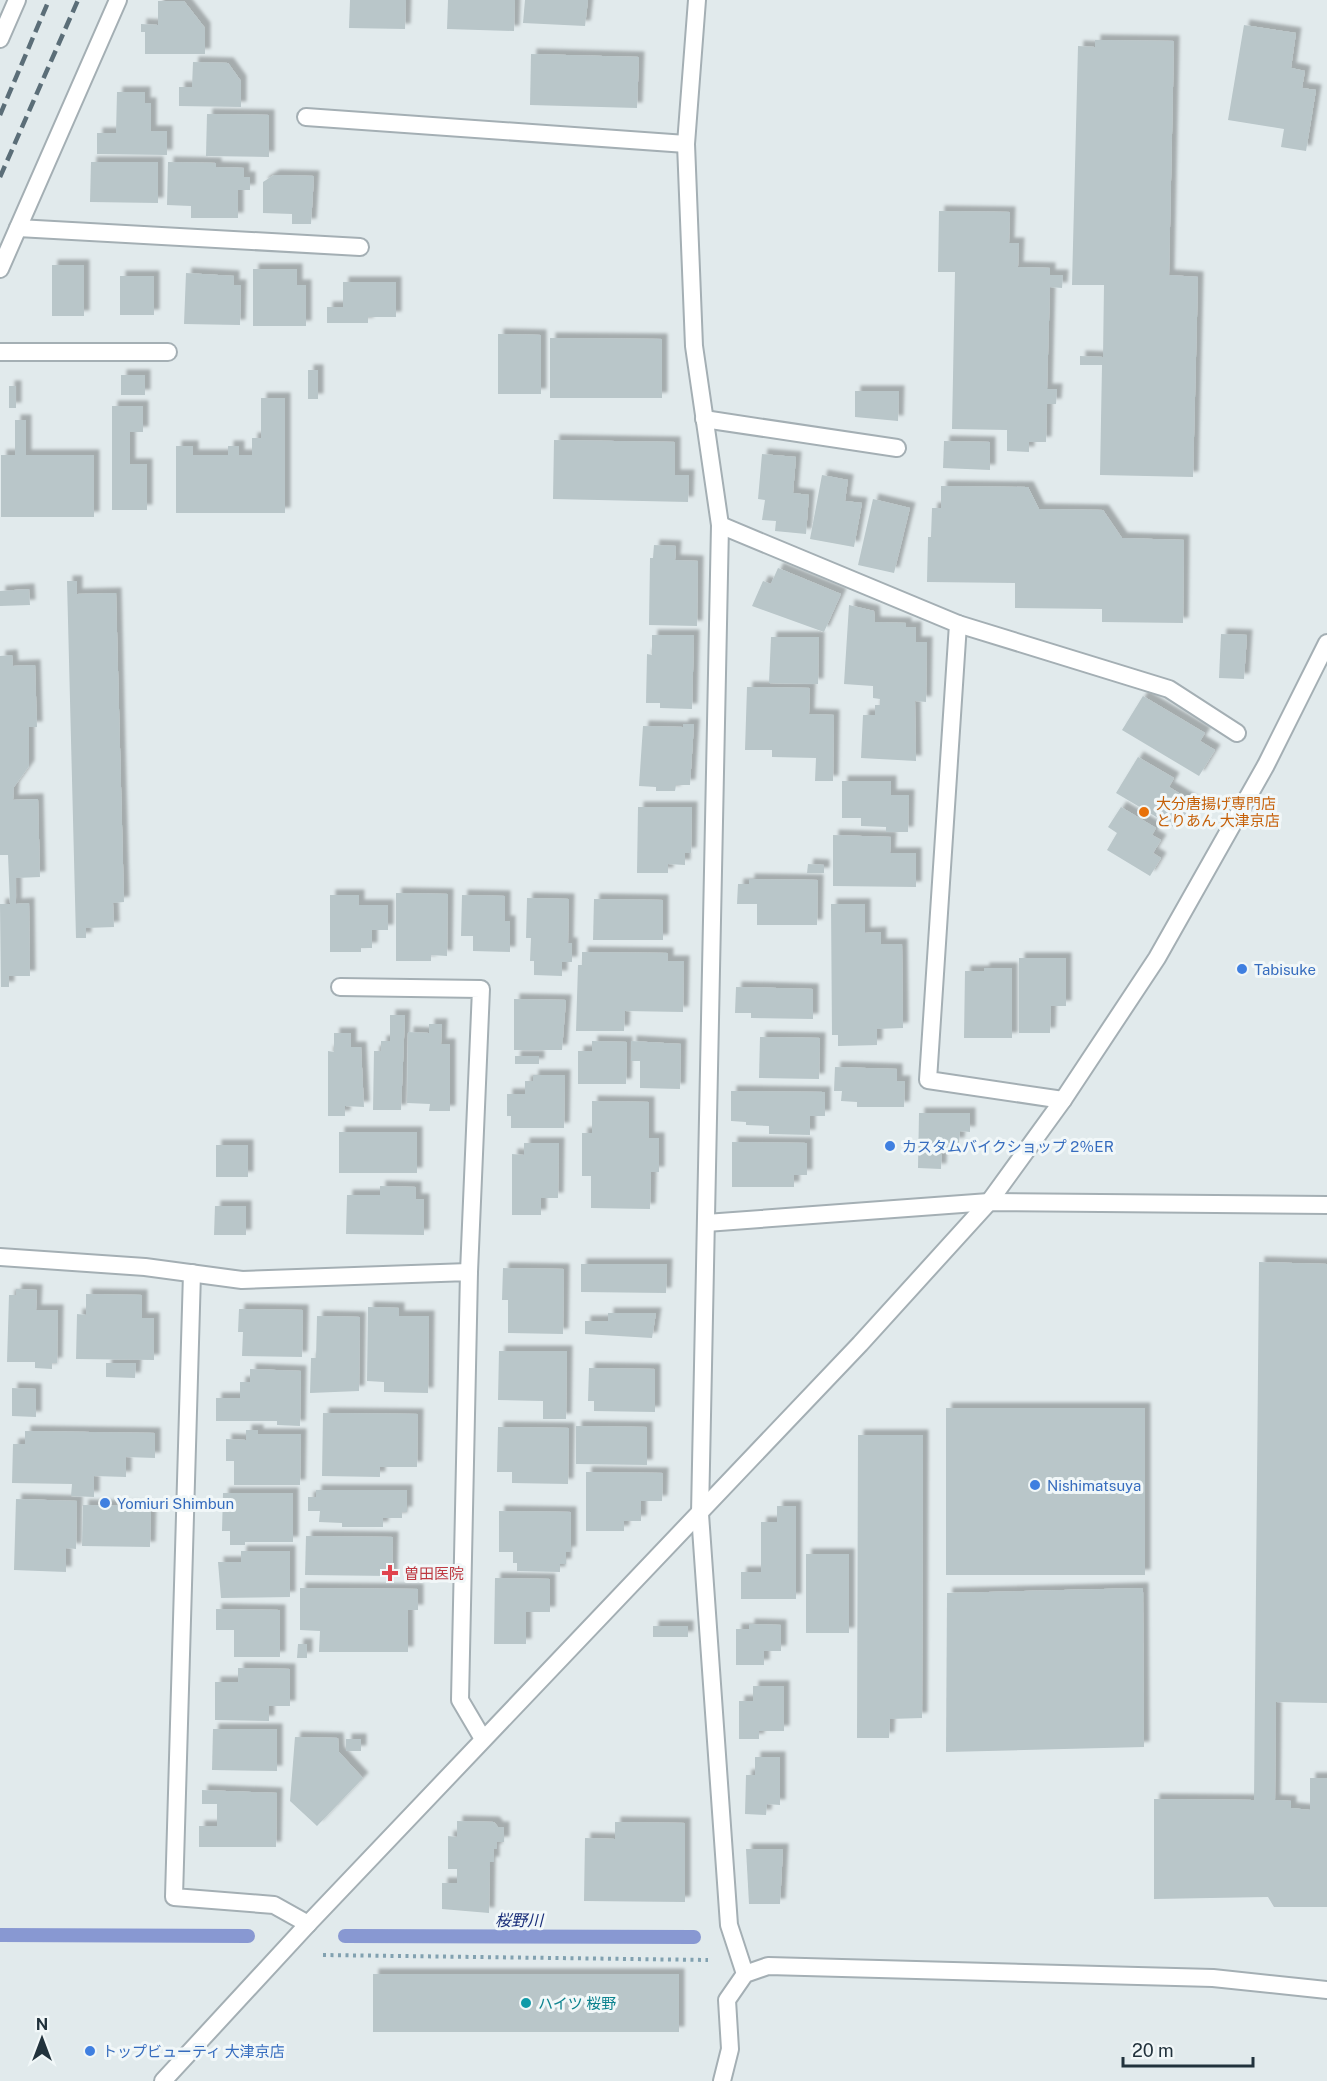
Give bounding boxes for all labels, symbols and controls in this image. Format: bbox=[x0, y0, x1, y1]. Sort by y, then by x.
place label: 大分唐揚げ専門店 とりあん 大津京店 bbox=[1156, 795, 1280, 829]
marker: 大分唐揚げ専門店 とりあん 大津京店 bbox=[1137, 805, 1151, 819]
place label: Tabisuke bbox=[1254, 961, 1316, 978]
marker: Tabisuke bbox=[1235, 962, 1249, 976]
place label: カスタムバイクショップ 2％ER bbox=[902, 1138, 1114, 1155]
marker: カスタムバイクショップ 2％ER bbox=[883, 1139, 897, 1153]
place label: Nishimatsuya bbox=[1047, 1477, 1141, 1494]
marker: Nishimatsuya bbox=[1028, 1478, 1042, 1492]
place label: Yomiuri Shimbun bbox=[117, 1495, 234, 1512]
marker: Yomiuri Shimbun bbox=[98, 1496, 112, 1510]
marker: 曽田医院 bbox=[381, 1564, 399, 1582]
place label: 曽田医院 bbox=[404, 1565, 464, 1582]
water label: 桜野川 bbox=[495, 1911, 545, 1930]
place label: ハイツ 桜野 bbox=[538, 1995, 616, 2012]
marker: ハイツ 桜野 bbox=[519, 1996, 533, 2010]
north arrow bbox=[12, 2009, 72, 2069]
text: N bbox=[36, 2015, 48, 2034]
scale bar bbox=[1123, 2030, 1254, 2068]
text: 20 m bbox=[1132, 2040, 1174, 2061]
place label: トップビューティ 大津京店 bbox=[102, 2043, 285, 2060]
marker: トップビューティ 大津京店 bbox=[83, 2044, 97, 2058]

